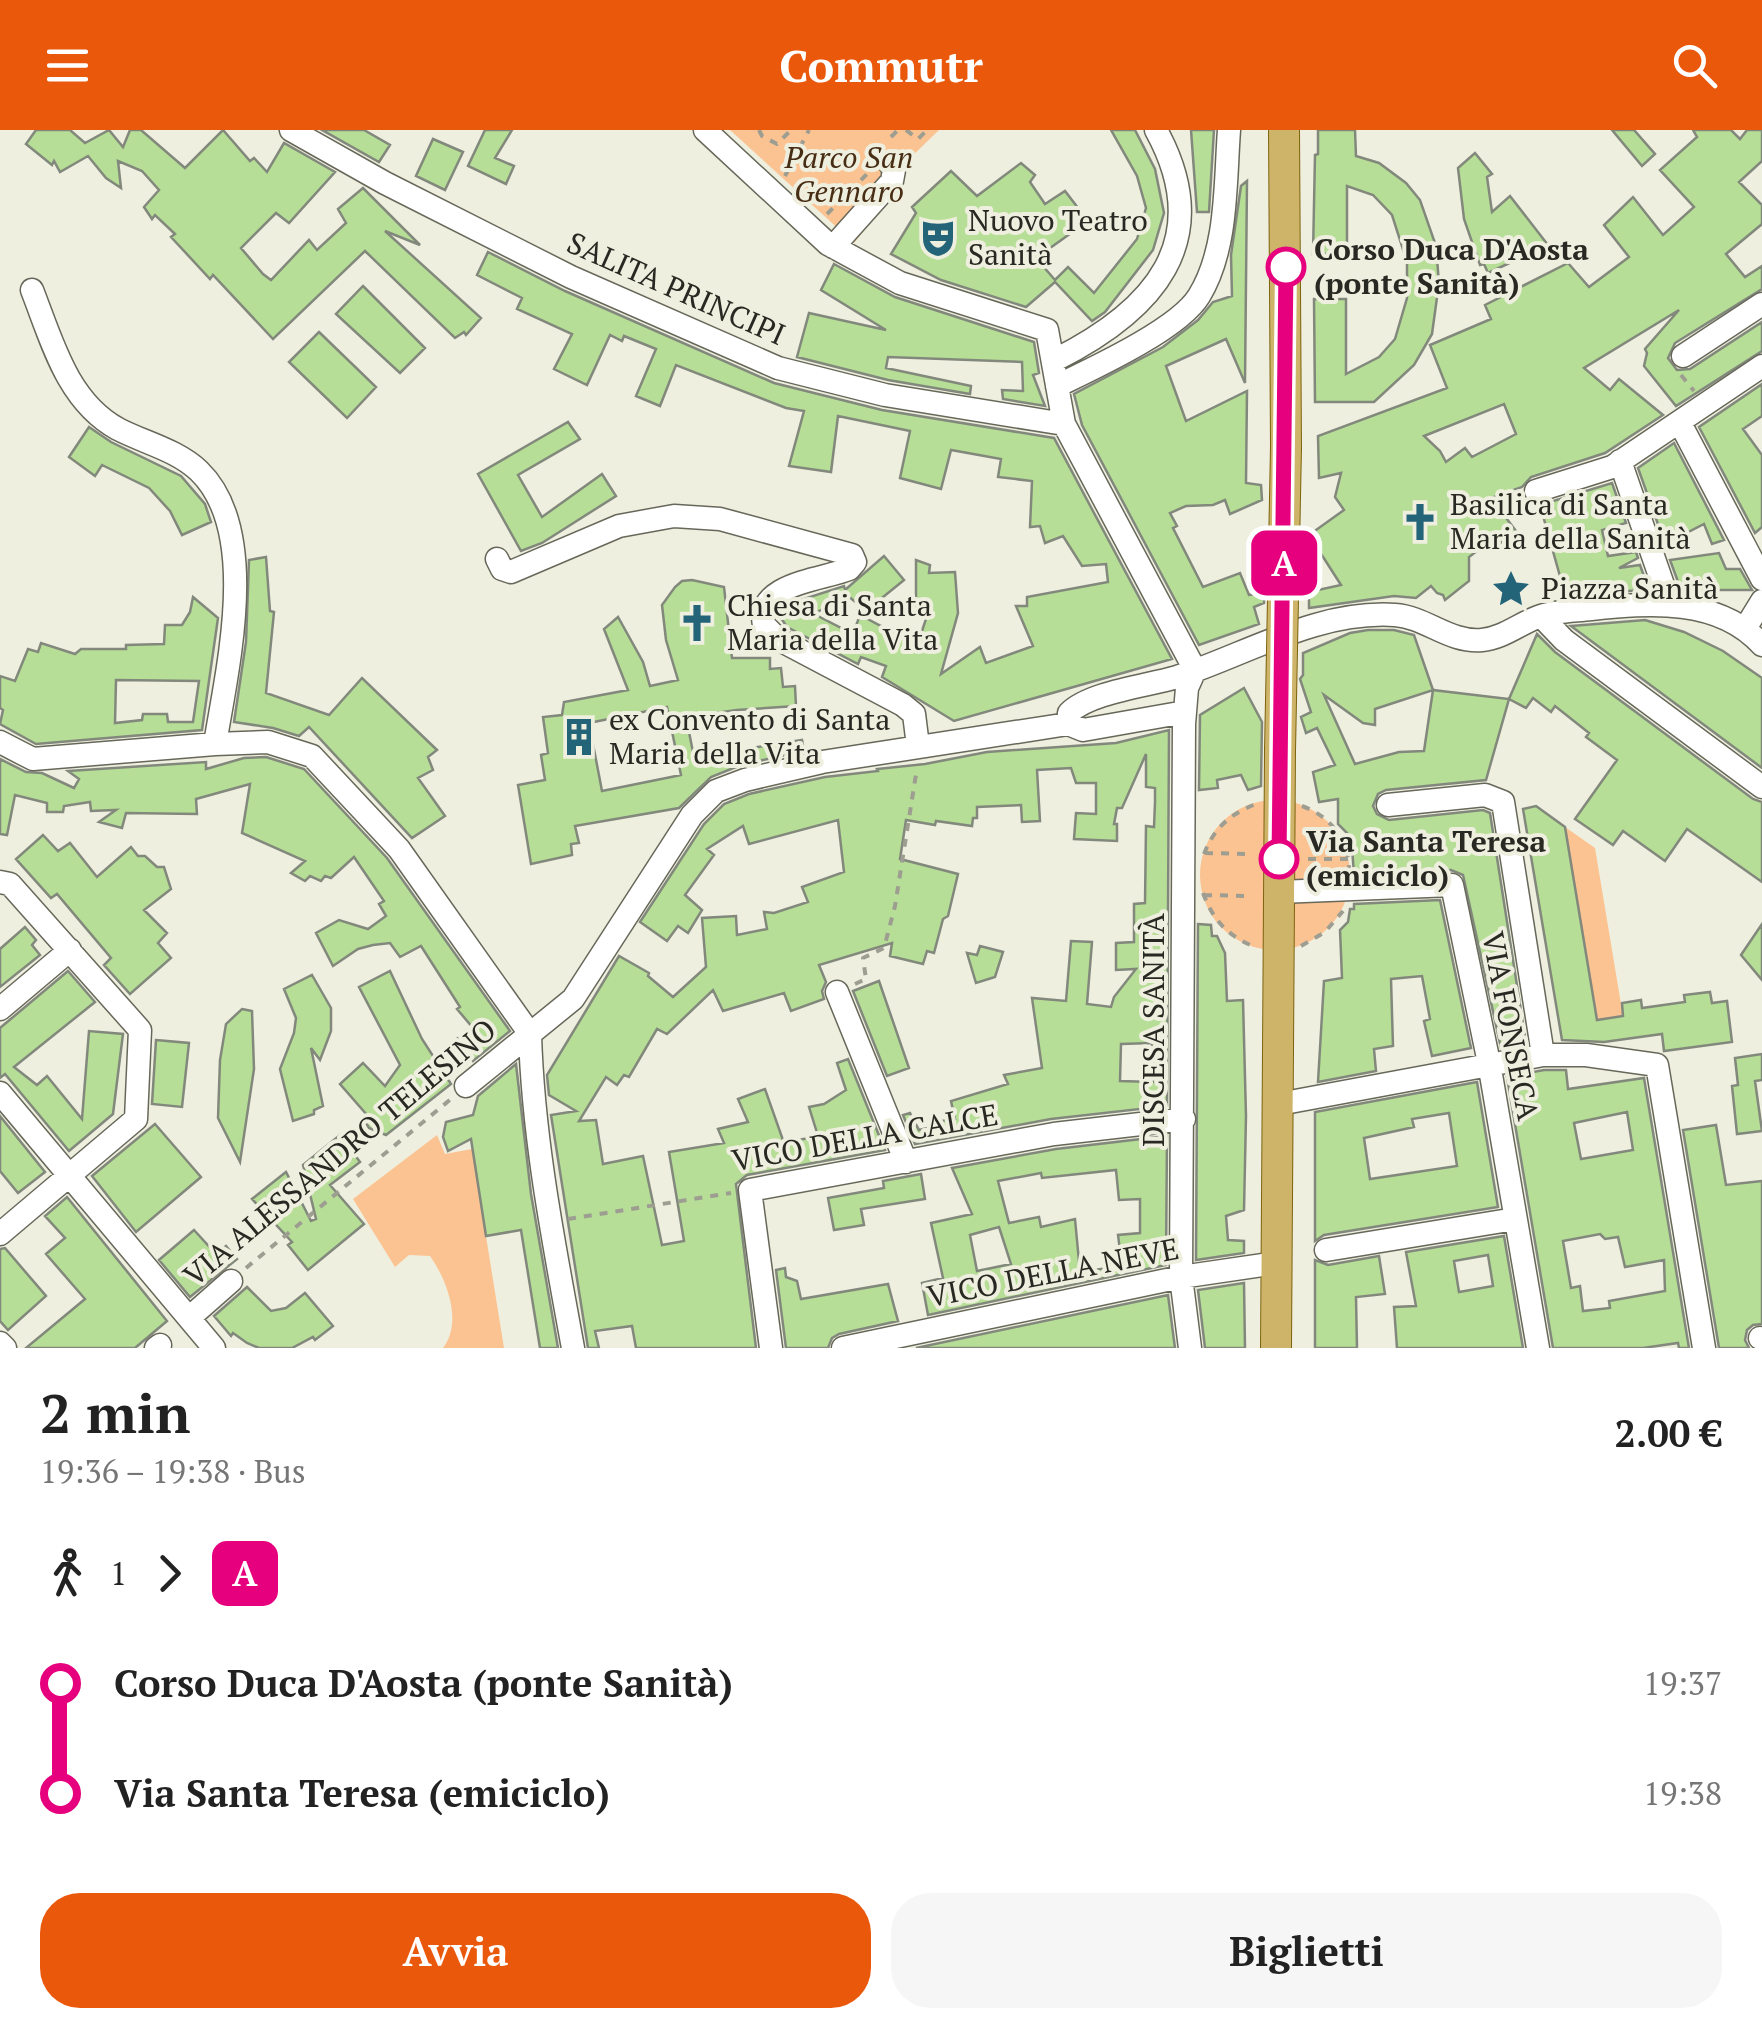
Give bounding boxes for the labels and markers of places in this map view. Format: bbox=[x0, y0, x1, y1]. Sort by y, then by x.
place label: Nuovo Teatro Sanità bbox=[968, 200, 1148, 274]
theatre icon: Nuovo Teatro Sanità bbox=[917, 217, 959, 259]
place label: Corso Duca D'Aosta (ponte Sanità) bbox=[1314, 229, 1589, 303]
marker: Corso Duca D'Aosta (ponte Sanità) bbox=[1267, 248, 1305, 286]
place label: Basilica di Santa Maria della Sanità bbox=[1450, 484, 1691, 558]
church icon: Basilica di Santa Maria della Sanità bbox=[1399, 501, 1441, 543]
place icon: Piazza Sanità bbox=[1490, 568, 1532, 610]
place label: Piazza Sanità bbox=[1541, 568, 1718, 608]
place label: Chiesa di Santa Maria della Vita bbox=[727, 585, 938, 659]
church icon: Chiesa di Santa Maria della Vita bbox=[676, 602, 718, 644]
place label: ex Convento di Santa Maria della Vita bbox=[609, 699, 890, 773]
building icon: ex Convento di Santa Maria della Vita bbox=[558, 716, 600, 758]
place label: Via Santa Teresa (emiciclo) bbox=[1306, 821, 1546, 895]
marker: Via Santa Teresa (emiciclo) bbox=[1260, 840, 1298, 878]

